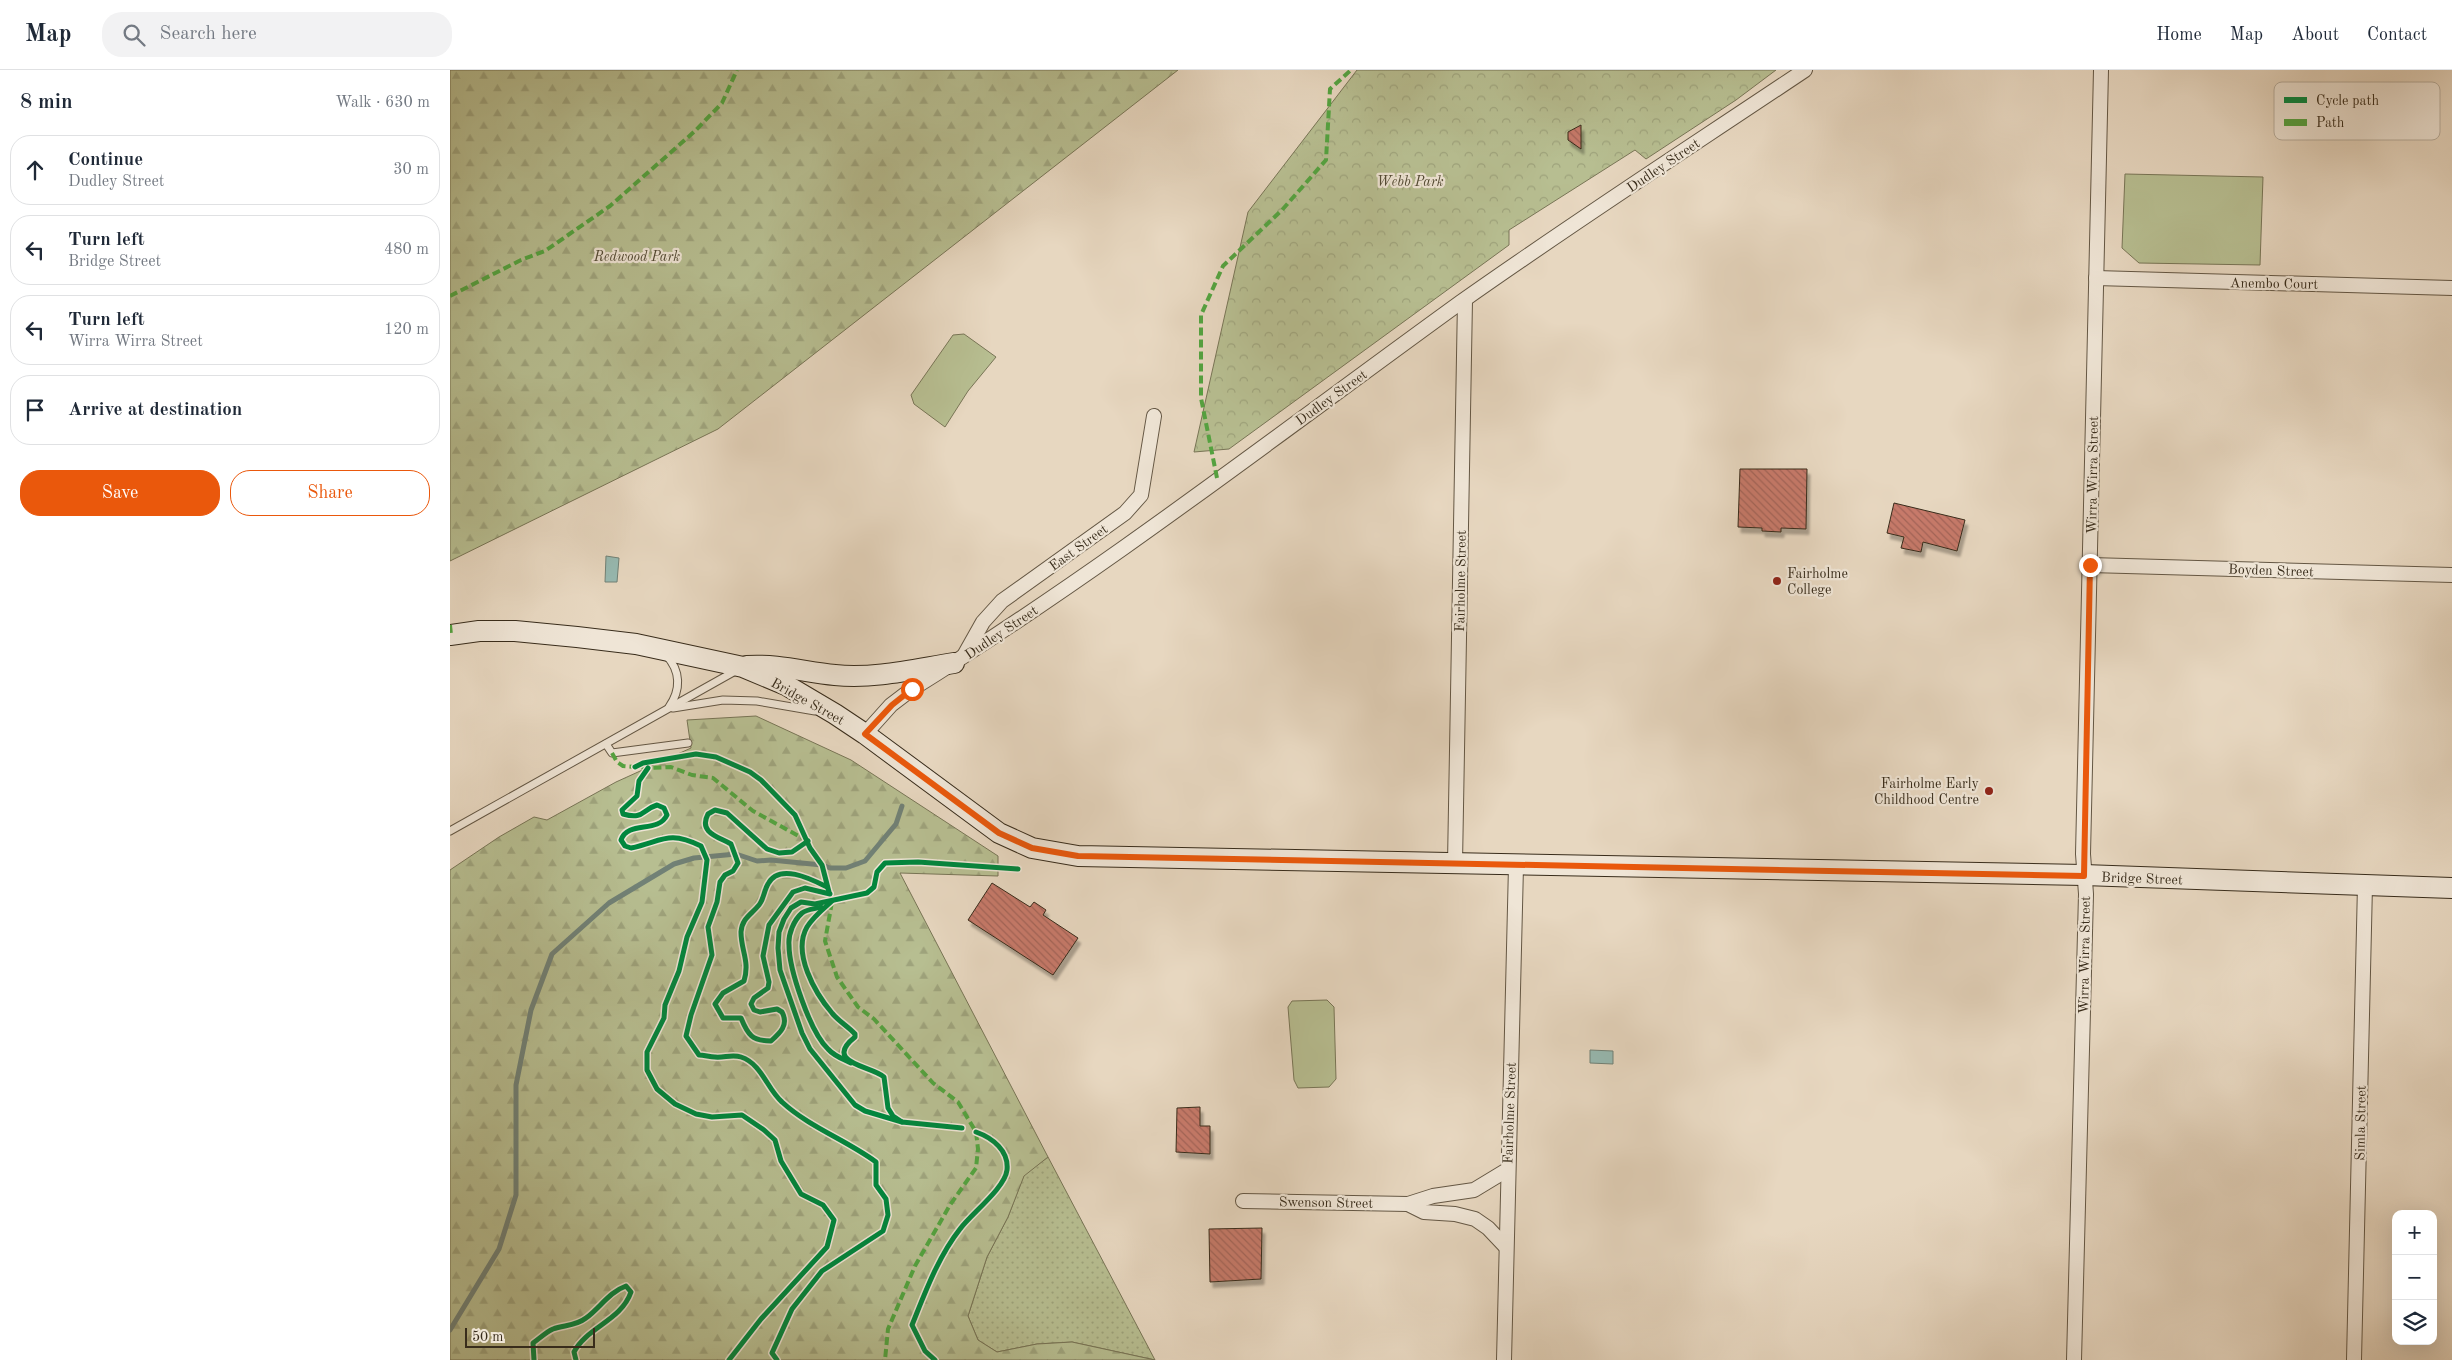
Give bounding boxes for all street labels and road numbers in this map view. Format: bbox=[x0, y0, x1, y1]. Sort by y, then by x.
street label: Dudley Street bbox=[1625, 136, 1703, 195]
street label: Anembo Court bbox=[2230, 276, 2318, 292]
street label: Dudley Street bbox=[1293, 367, 1370, 428]
street label: Wirra Wirra Street bbox=[2085, 416, 2101, 534]
street label: East Street bbox=[1047, 522, 1111, 574]
street label: Fairholme Street bbox=[1453, 530, 1469, 632]
street label: Boyden Street bbox=[2228, 563, 2314, 579]
street label: Dudley Street bbox=[963, 603, 1041, 662]
street label: Bridge Street bbox=[768, 676, 847, 728]
street label: Bridge Street bbox=[2101, 871, 2183, 887]
street label: Wirra Wirra Street bbox=[2077, 896, 2093, 1014]
street label: Fairholme Street bbox=[1501, 1062, 1519, 1164]
street label: Simla Street bbox=[2353, 1085, 2369, 1161]
street label: Swenson Street bbox=[1279, 1195, 1373, 1211]

